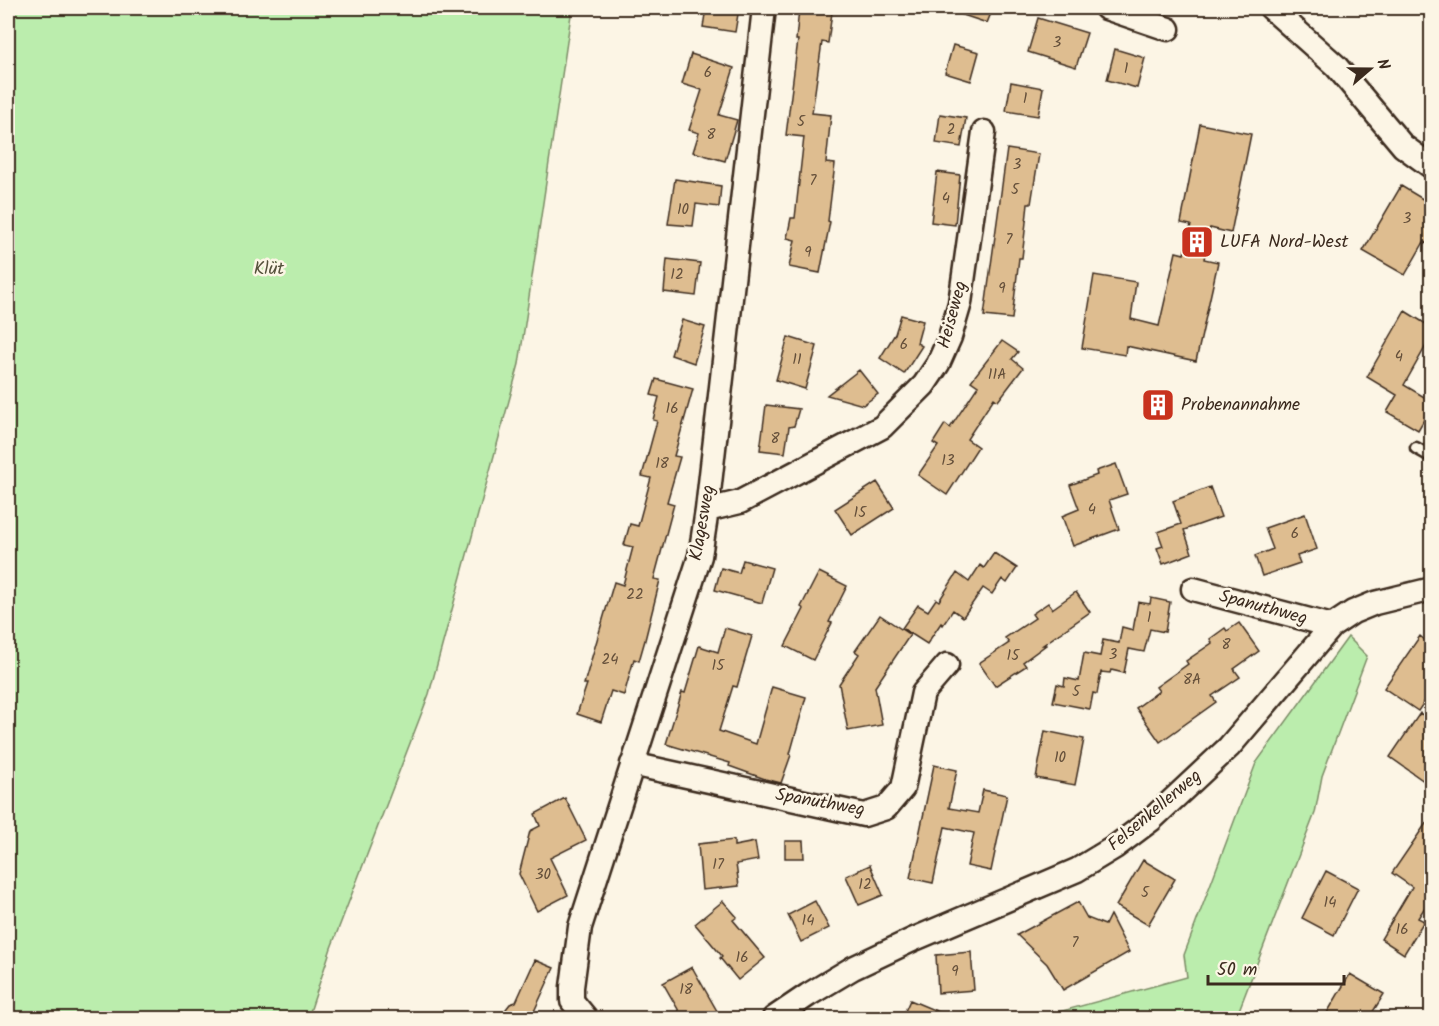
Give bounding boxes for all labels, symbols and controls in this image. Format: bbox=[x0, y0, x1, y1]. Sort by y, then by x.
house number: 3 bbox=[1053, 31, 1062, 55]
north arrow bbox=[1340, 39, 1400, 99]
text: N bbox=[1369, 55, 1396, 73]
house number: 1 bbox=[1124, 57, 1129, 81]
house number: 6 bbox=[704, 61, 712, 85]
house number: 1 bbox=[1023, 87, 1028, 111]
house number: 5 bbox=[797, 110, 806, 134]
house number: 2 bbox=[947, 118, 955, 142]
house number: 8 bbox=[706, 123, 716, 147]
house number: 3 bbox=[1013, 153, 1022, 177]
house number: 7 bbox=[810, 169, 818, 193]
house number: 5 bbox=[1011, 178, 1020, 202]
house number: 4 bbox=[942, 187, 950, 211]
house number: 10 bbox=[677, 198, 690, 222]
house number: 3 bbox=[1403, 207, 1412, 231]
building icon: LUFA Nord-West bbox=[1179, 224, 1215, 260]
house number: 7 bbox=[1006, 228, 1014, 252]
place label: LUFA Nord-West bbox=[1220, 228, 1350, 257]
house number: 9 bbox=[804, 241, 812, 265]
park label: Klüt bbox=[254, 255, 285, 284]
house number: 12 bbox=[670, 263, 684, 287]
house number: 9 bbox=[998, 277, 1006, 301]
street label: Heiseweg bbox=[930, 278, 976, 352]
house number: 6 bbox=[900, 333, 908, 357]
house number: 4 bbox=[1395, 345, 1403, 369]
house number: 11 bbox=[792, 348, 802, 372]
house number: 11A bbox=[988, 363, 1006, 387]
building icon: Probenannahme bbox=[1140, 387, 1176, 423]
place label: Probenannahme bbox=[1181, 391, 1300, 420]
house number: 16 bbox=[665, 397, 679, 421]
house number: 8 bbox=[770, 427, 780, 451]
house number: 13 bbox=[941, 449, 955, 473]
house number: 18 bbox=[655, 452, 670, 476]
street label: Klagesweg bbox=[682, 483, 724, 563]
house number: 4 bbox=[1088, 498, 1096, 522]
house number: 15 bbox=[854, 501, 867, 525]
house number: 6 bbox=[1291, 522, 1299, 546]
street label: Spanuthweg bbox=[1216, 582, 1310, 634]
house number: 22 bbox=[626, 583, 644, 607]
house number: 1 bbox=[1147, 606, 1152, 630]
house number: 8 bbox=[1221, 633, 1231, 657]
house number: 3 bbox=[1109, 643, 1118, 667]
house number: 15 bbox=[1007, 644, 1020, 668]
house number: 24 bbox=[602, 648, 618, 672]
house number: 15 bbox=[712, 654, 725, 678]
house number: 8A bbox=[1183, 668, 1201, 692]
house number: 5 bbox=[1072, 680, 1081, 704]
house number: 10 bbox=[1054, 746, 1067, 770]
street label: Felsenkellerweg bbox=[1101, 763, 1209, 859]
street label: Spanuthweg bbox=[773, 781, 867, 825]
house number: 17 bbox=[712, 853, 725, 877]
house number: 30 bbox=[535, 863, 552, 887]
house number: 12 bbox=[858, 873, 872, 897]
house number: 5 bbox=[1141, 881, 1150, 905]
house number: 14 bbox=[1324, 891, 1336, 915]
house number: 14 bbox=[802, 909, 814, 933]
house number: 16 bbox=[1395, 918, 1409, 942]
house number: 7 bbox=[1072, 931, 1080, 955]
house number: 16 bbox=[735, 946, 749, 970]
scale bar bbox=[1208, 948, 1344, 986]
text: 50 m bbox=[1217, 956, 1257, 985]
house number: 9 bbox=[951, 960, 959, 984]
house number: 18 bbox=[679, 978, 694, 1002]

